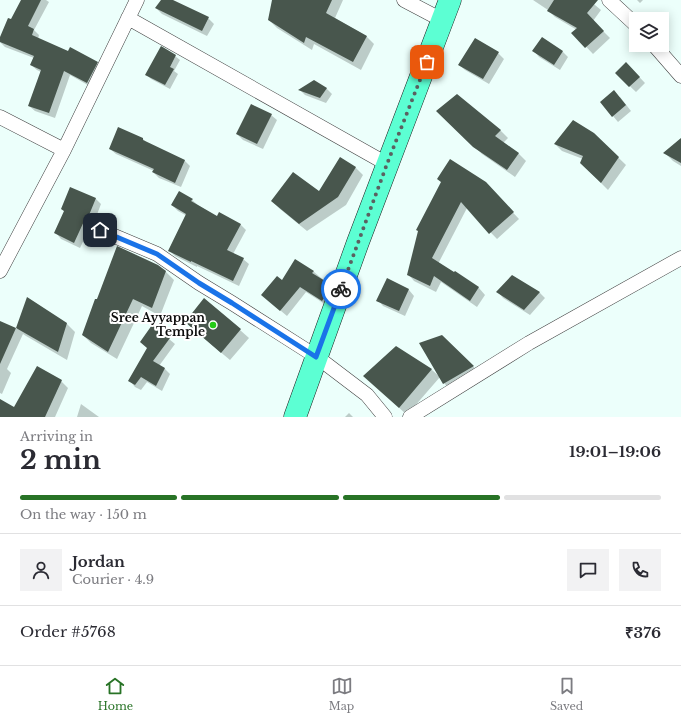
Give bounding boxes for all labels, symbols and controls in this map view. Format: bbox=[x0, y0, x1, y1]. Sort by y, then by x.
map controls bbox=[629, 12, 669, 52]
button: layers bbox=[629, 12, 669, 52]
pin bbox=[410, 45, 444, 79]
icon: bag bbox=[416, 51, 438, 73]
pin bbox=[83, 213, 117, 247]
icon: home bbox=[89, 219, 111, 241]
courier bbox=[321, 269, 361, 309]
icon: bike bbox=[330, 278, 352, 300]
place label: Sree Ayyappan Temple bbox=[111, 310, 205, 339]
marker: Sree Ayyappan Temple bbox=[208, 320, 218, 330]
text: Arriving in bbox=[20, 428, 93, 445]
text: 19:01–19:06 bbox=[569, 442, 661, 461]
text: 2 min bbox=[20, 444, 101, 476]
text: On the way · 150 m bbox=[20, 506, 147, 523]
button: person bbox=[20, 549, 62, 591]
button: chat bbox=[567, 549, 609, 591]
button: phone bbox=[619, 549, 661, 591]
text: Jordan bbox=[72, 552, 125, 571]
text: Courier · 4.9 bbox=[72, 571, 154, 588]
text: Order #5768 bbox=[20, 622, 116, 641]
text: ₹376 bbox=[625, 623, 661, 642]
tab: Home bbox=[98, 675, 133, 713]
tab: Map bbox=[329, 675, 354, 713]
tab: Saved bbox=[550, 675, 583, 713]

